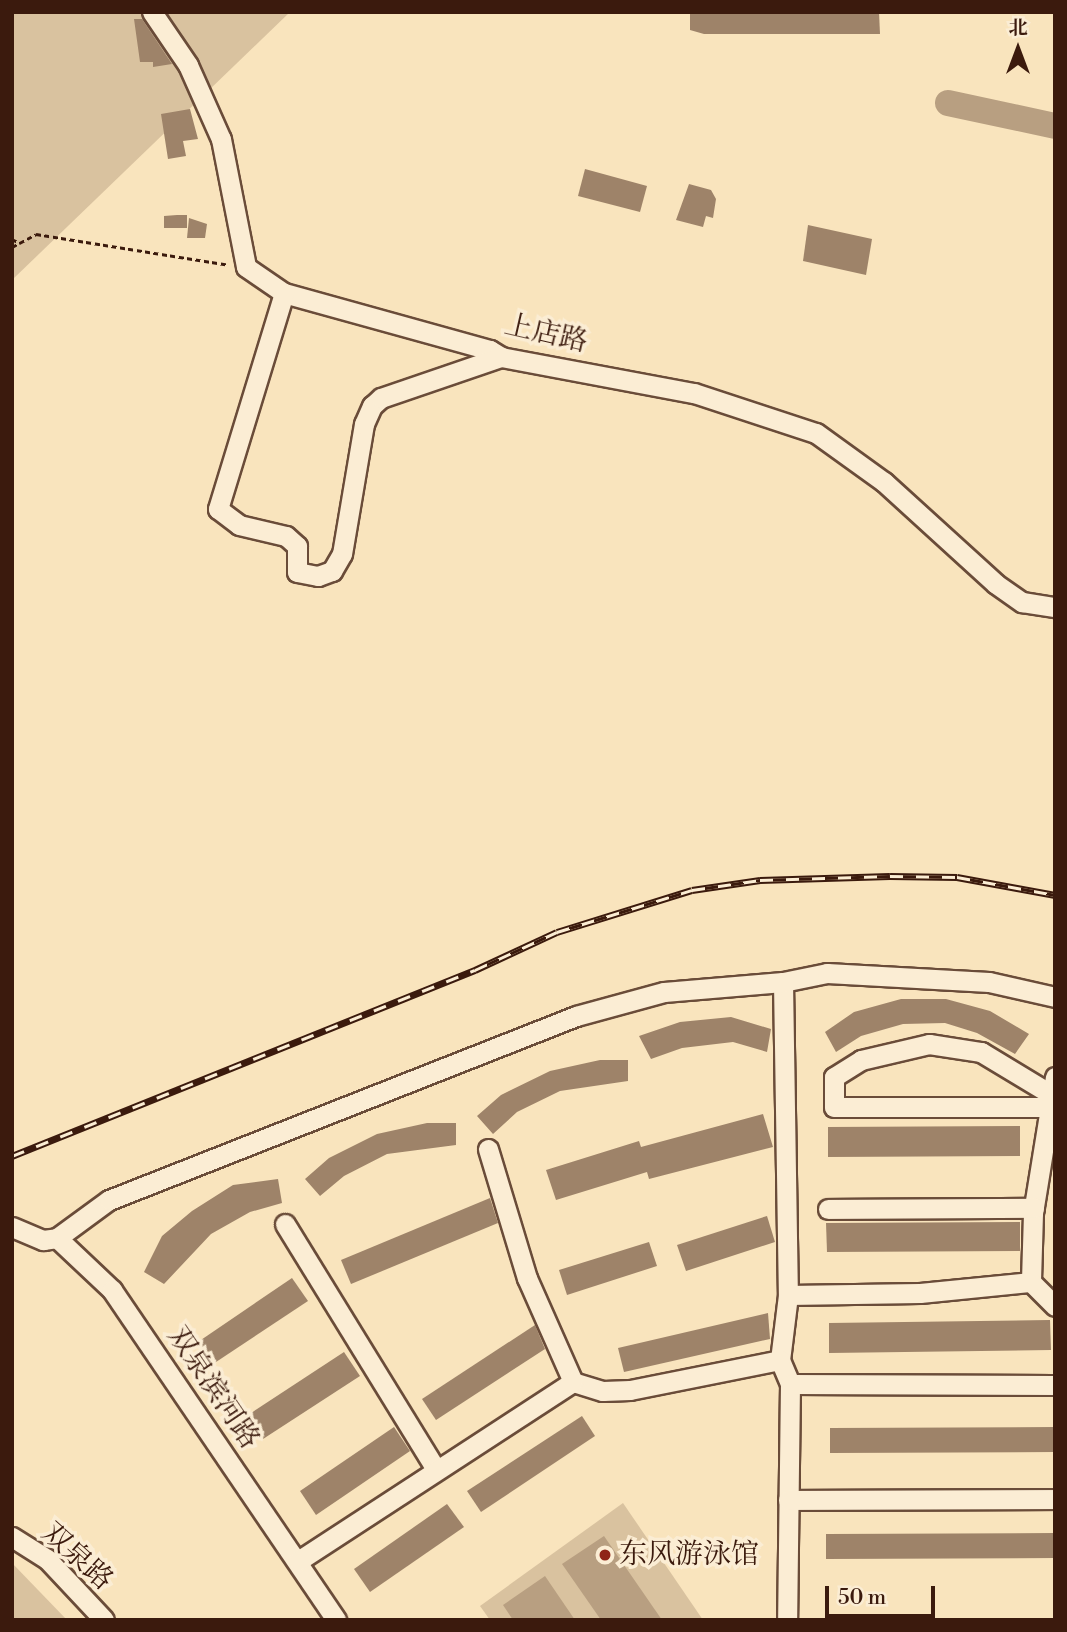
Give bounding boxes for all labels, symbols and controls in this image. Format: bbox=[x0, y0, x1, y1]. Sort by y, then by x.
north arrow bbox=[983, 14, 1053, 84]
text: 北 bbox=[1008, 16, 1028, 40]
street label: 上店路 bbox=[501, 308, 591, 360]
street label: 双泉滨河路 bbox=[160, 1321, 266, 1455]
street label: 双泉路 bbox=[35, 1516, 119, 1598]
place label: 东风游泳馆 bbox=[619, 1538, 759, 1572]
marker: 东风游泳馆 bbox=[597, 1547, 613, 1563]
scale bar bbox=[829, 1572, 939, 1616]
text: 50 m bbox=[838, 1585, 886, 1611]

